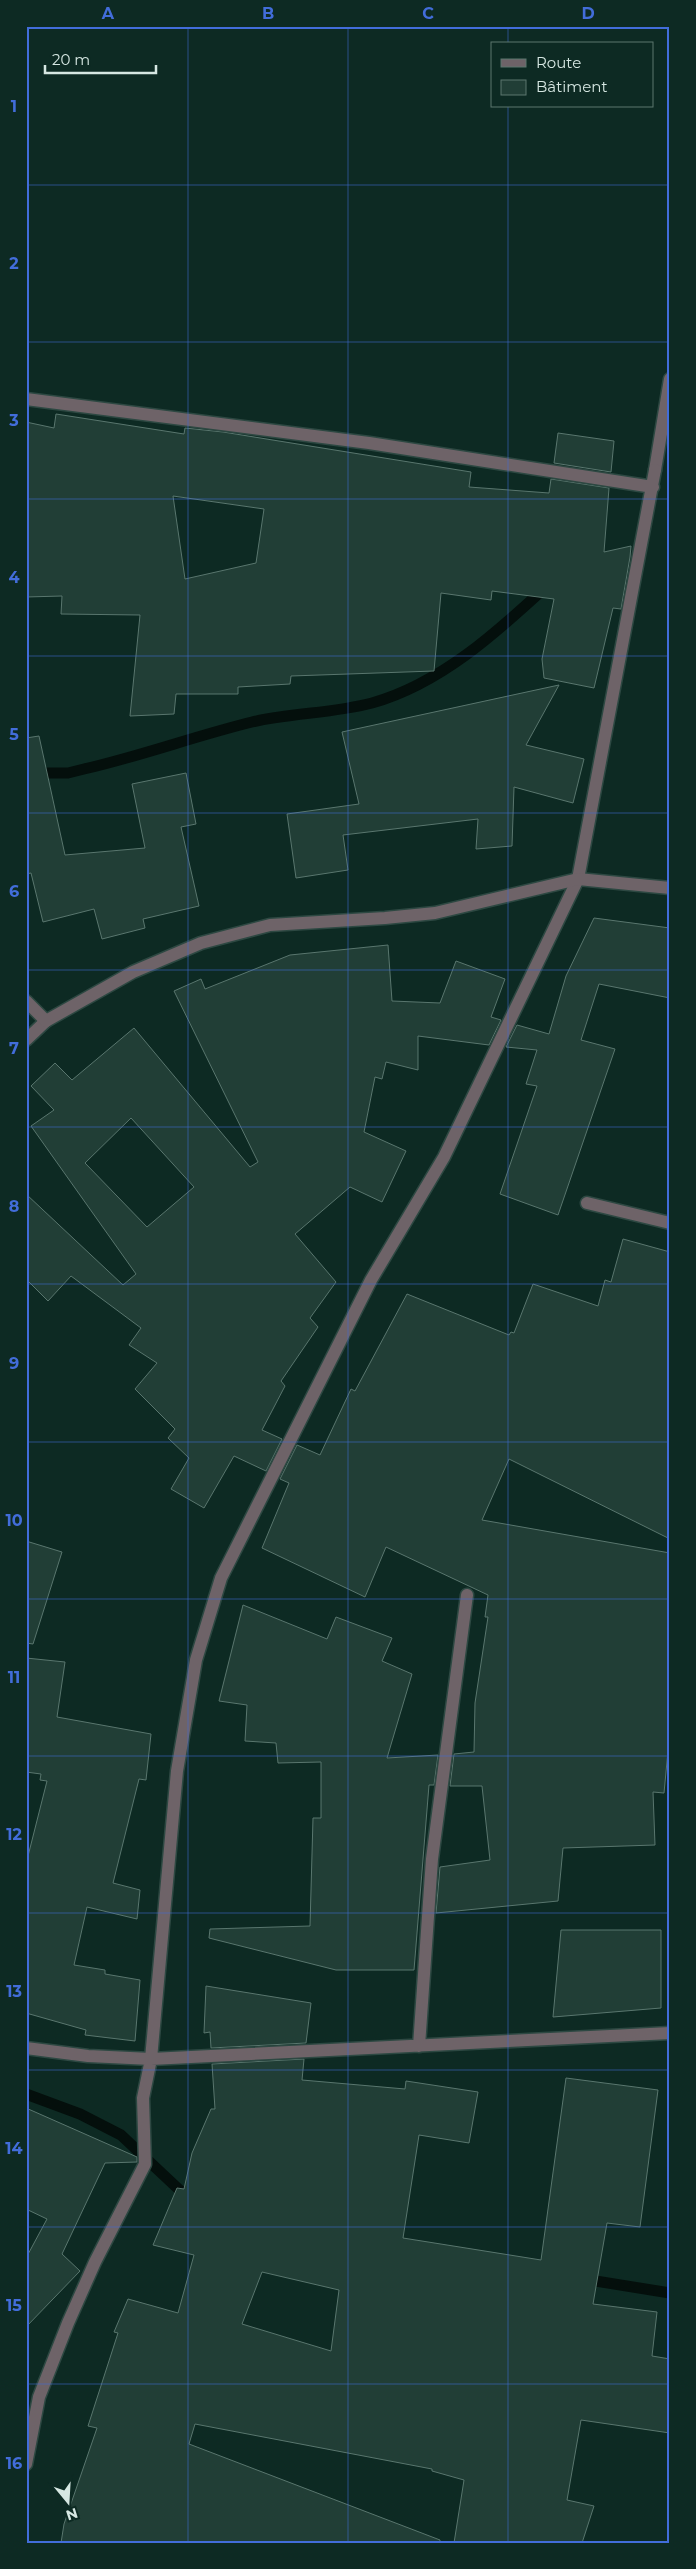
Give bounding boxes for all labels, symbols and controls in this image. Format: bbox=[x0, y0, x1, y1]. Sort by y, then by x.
text: A bbox=[101, 4, 115, 23]
text: B bbox=[262, 4, 274, 23]
text: C bbox=[422, 4, 434, 23]
text: D bbox=[581, 4, 595, 23]
scale bar bbox=[45, 42, 156, 74]
legend bbox=[491, 42, 654, 108]
text: 20 m bbox=[52, 50, 90, 69]
text: Route bbox=[536, 53, 581, 72]
text: Bâtiment bbox=[536, 77, 608, 96]
text: 1 bbox=[11, 97, 17, 116]
text: 2 bbox=[9, 254, 19, 273]
text: 3 bbox=[8, 411, 19, 430]
text: 4 bbox=[8, 568, 20, 587]
text: 5 bbox=[9, 725, 19, 744]
text: 6 bbox=[9, 882, 19, 901]
text: 7 bbox=[9, 1039, 19, 1058]
text: 8 bbox=[9, 1197, 19, 1216]
text: 9 bbox=[9, 1354, 19, 1373]
text: 10 bbox=[5, 1511, 23, 1530]
text: 11 bbox=[8, 1668, 20, 1687]
text: 12 bbox=[6, 1825, 22, 1844]
text: 13 bbox=[6, 1982, 22, 2001]
text: 14 bbox=[5, 2139, 23, 2158]
text: 15 bbox=[6, 2296, 22, 2315]
text: 16 bbox=[6, 2454, 22, 2473]
north arrow bbox=[42, 2476, 92, 2526]
text: N bbox=[64, 2504, 80, 2525]

